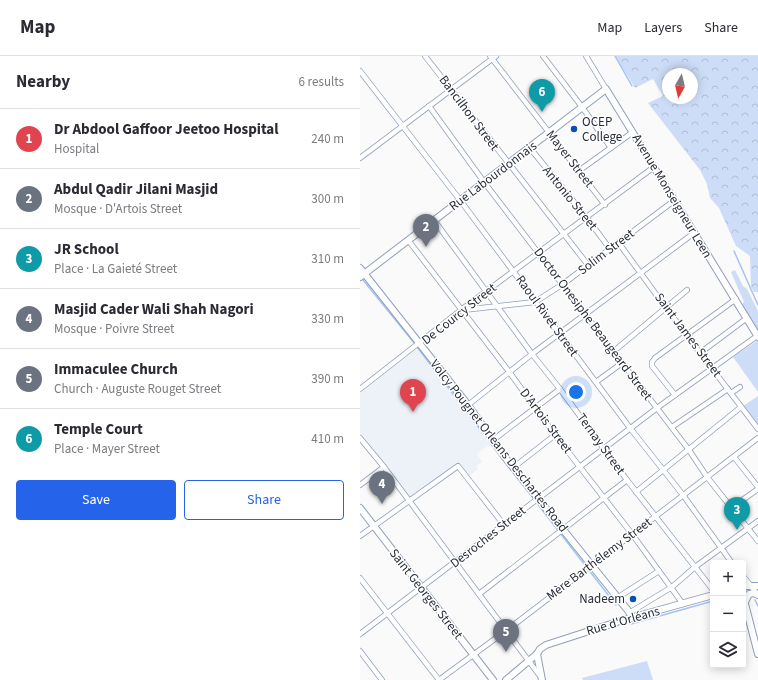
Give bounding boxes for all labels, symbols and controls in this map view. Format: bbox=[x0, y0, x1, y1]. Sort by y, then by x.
text: Map bbox=[20, 14, 55, 41]
text: Map bbox=[597, 18, 622, 38]
text: Layers bbox=[644, 18, 682, 38]
text: Share bbox=[704, 18, 738, 38]
north arrow bbox=[662, 68, 698, 104]
text: Nearby bbox=[16, 70, 70, 94]
street label: Bancilhon Street bbox=[435, 72, 504, 155]
text: 6 results bbox=[299, 73, 344, 91]
pin: 6 bbox=[529, 79, 555, 112]
place label: OCEP College bbox=[582, 113, 622, 146]
text: Dr Abdool Gaffoor Jeetoo Hospital bbox=[54, 119, 279, 140]
marker: OCEP College bbox=[569, 124, 579, 134]
street label: Mayer Street bbox=[542, 127, 598, 192]
text: 1 bbox=[26, 130, 32, 148]
text: 240 m bbox=[311, 130, 344, 148]
street label: Avenue Monseigneur Leen bbox=[628, 131, 716, 261]
street label: Rue Labourdonnais bbox=[445, 137, 541, 215]
text: Hospital bbox=[54, 140, 99, 158]
street label: Antonio Street bbox=[538, 162, 602, 234]
text: Abdul Qadir Jilani Masjid bbox=[54, 179, 218, 200]
text: 2 bbox=[26, 190, 32, 208]
text: 300 m bbox=[311, 190, 344, 208]
text: Mosque · D'Artois Street bbox=[54, 200, 182, 218]
pin: 2 bbox=[413, 214, 439, 247]
street label: Solim Street bbox=[574, 224, 638, 279]
text: JR School bbox=[54, 239, 119, 260]
street label: Doctor Onesiphe Beaugeard Street bbox=[530, 244, 657, 405]
text: 3 bbox=[26, 250, 32, 268]
text: 310 m bbox=[311, 250, 344, 268]
text: Place · La Gaieté Street bbox=[54, 260, 177, 278]
street label: Raoul Rivet Street bbox=[511, 272, 583, 361]
street label: De Courcy Street bbox=[418, 279, 501, 349]
street label: Saint James Street bbox=[650, 289, 726, 381]
text: Masjid Cader Wali Shah Nagori bbox=[54, 299, 254, 320]
text: 4 bbox=[26, 310, 32, 328]
text: 330 m bbox=[311, 310, 344, 328]
text: Mosque · Poivre Street bbox=[54, 320, 174, 338]
street label: Volcy Pougnet Orleans Deschartes Road bbox=[426, 356, 572, 536]
text: Immaculee Church bbox=[54, 359, 178, 380]
text: 5 bbox=[26, 370, 32, 388]
text: 390 m bbox=[311, 370, 344, 388]
pin: 1 bbox=[400, 379, 426, 412]
text: Church · Auguste Rouget Street bbox=[54, 380, 221, 398]
your location bbox=[566, 382, 586, 402]
street label: D'Artois Street bbox=[516, 385, 577, 458]
street label: Ternay Street bbox=[573, 410, 630, 479]
text: Temple Court bbox=[54, 419, 143, 440]
text: 6 bbox=[26, 430, 32, 448]
text: 410 m bbox=[311, 430, 344, 448]
text: Place · Mayer Street bbox=[54, 440, 160, 458]
pin: 4 bbox=[369, 471, 395, 504]
button: Save bbox=[16, 480, 176, 520]
button: Share bbox=[184, 480, 344, 520]
pin: 3 bbox=[724, 497, 750, 530]
street label: Desroches Street bbox=[446, 501, 530, 572]
street label: Mère Barthélemy Street bbox=[543, 513, 656, 605]
street label: Saint Georges Street bbox=[385, 545, 467, 643]
map controls bbox=[710, 560, 746, 668]
button: + bbox=[710, 560, 746, 596]
place label: Nadeem bbox=[579, 590, 625, 608]
marker: Nadeem bbox=[628, 594, 638, 604]
button: − bbox=[710, 596, 746, 632]
street label: Rue d'Orléans bbox=[584, 602, 662, 640]
pin: 5 bbox=[493, 619, 519, 652]
button: layers bbox=[710, 632, 746, 668]

